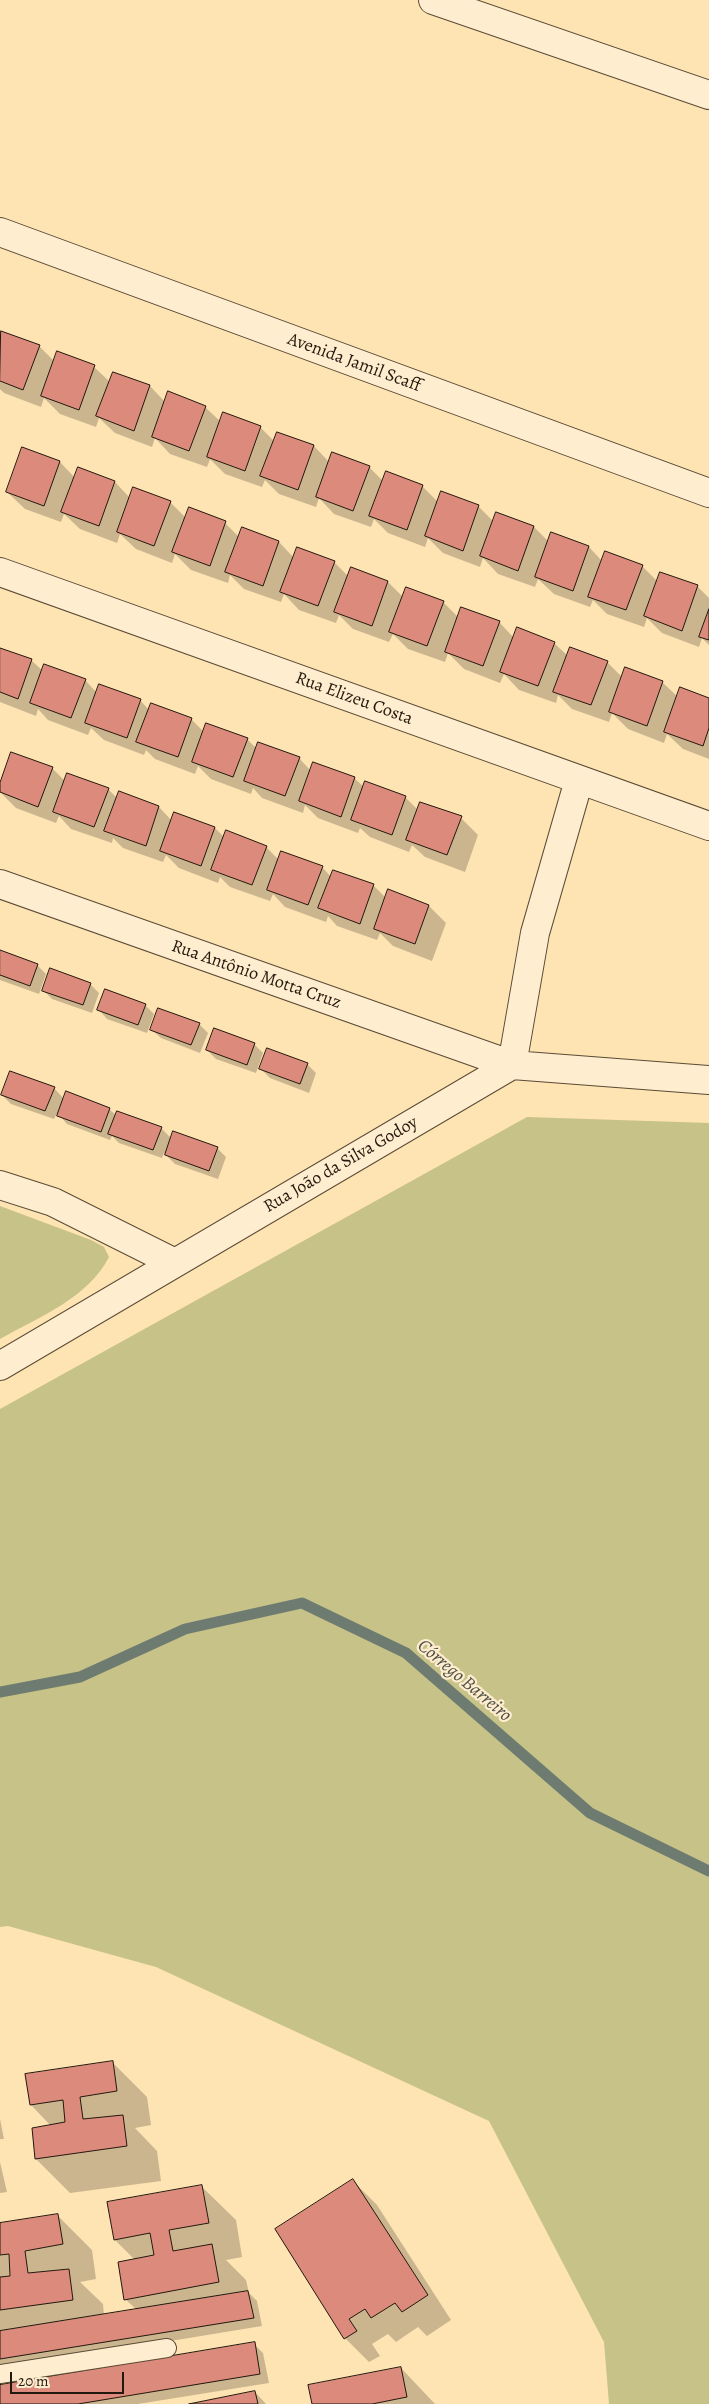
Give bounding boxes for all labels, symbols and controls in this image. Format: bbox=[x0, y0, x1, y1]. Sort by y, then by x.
street label: Avenida Jamil Scaff bbox=[284, 329, 424, 397]
street label: Rua Elizeu Costa bbox=[292, 668, 416, 730]
street label: Rua Antônio Motta Cruz bbox=[168, 936, 344, 1014]
street label: Rua João da Silva Godoy bbox=[260, 1112, 422, 1218]
water label: Córrego Barreiro bbox=[412, 1635, 516, 1727]
scale bar bbox=[12, 2362, 126, 2394]
text: 20 m bbox=[18, 2371, 49, 2391]

